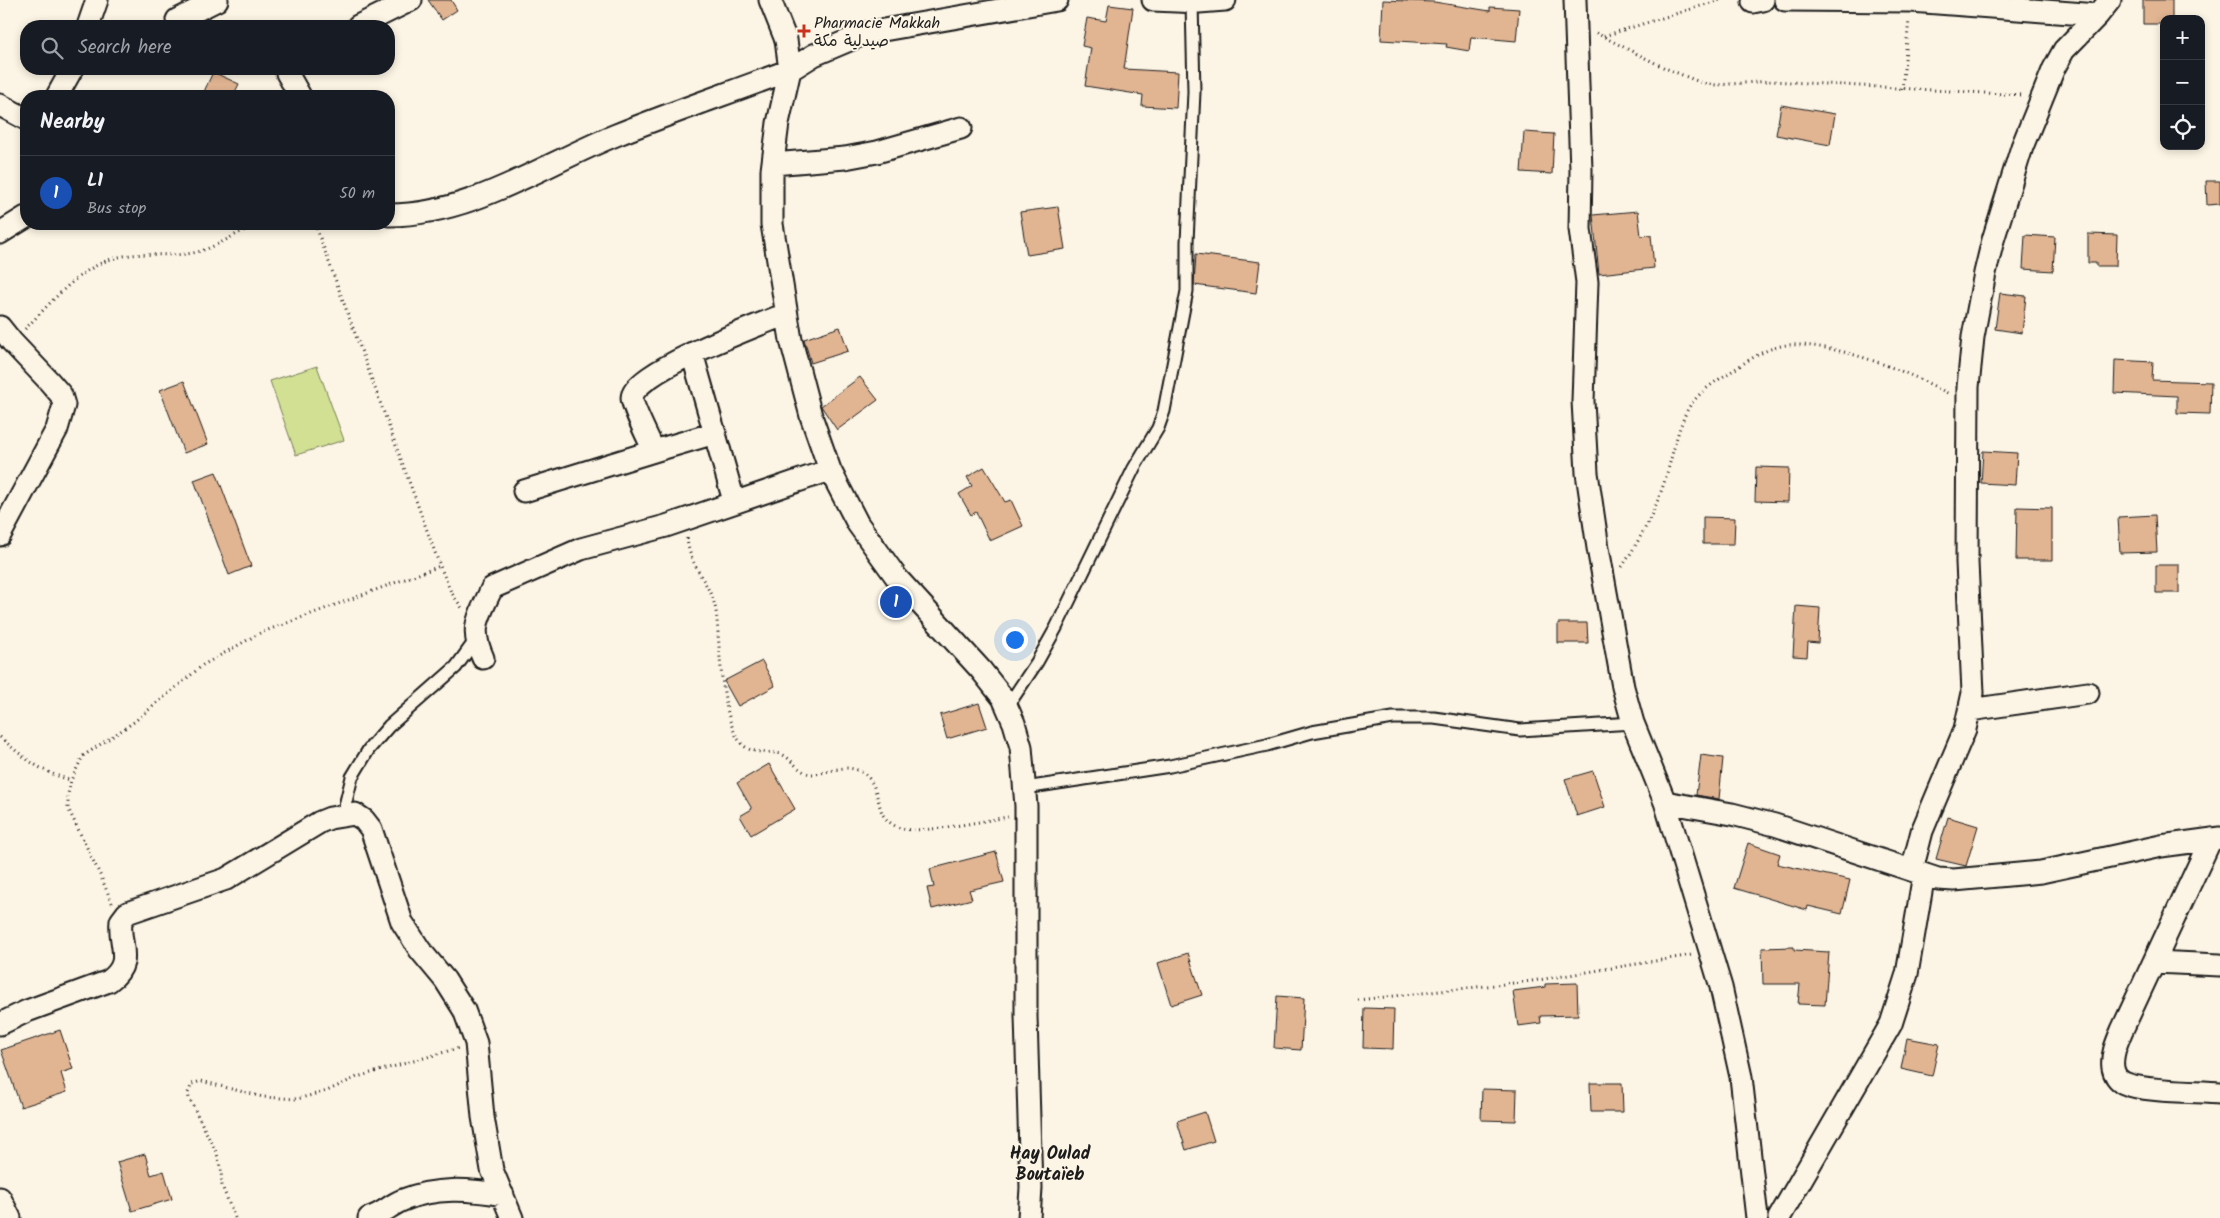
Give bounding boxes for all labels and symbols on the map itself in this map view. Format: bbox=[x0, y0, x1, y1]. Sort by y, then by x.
place label: Pharmacie Makkah صيدلية مكة bbox=[814, 11, 940, 54]
marker: Pharmacie Makkah صيدلية مكة bbox=[798, 25, 810, 37]
pin: 1 bbox=[880, 583, 912, 621]
your location bbox=[1002, 627, 1028, 653]
district label: Hay Oulad Boutaïeb bbox=[1010, 1140, 1091, 1190]

